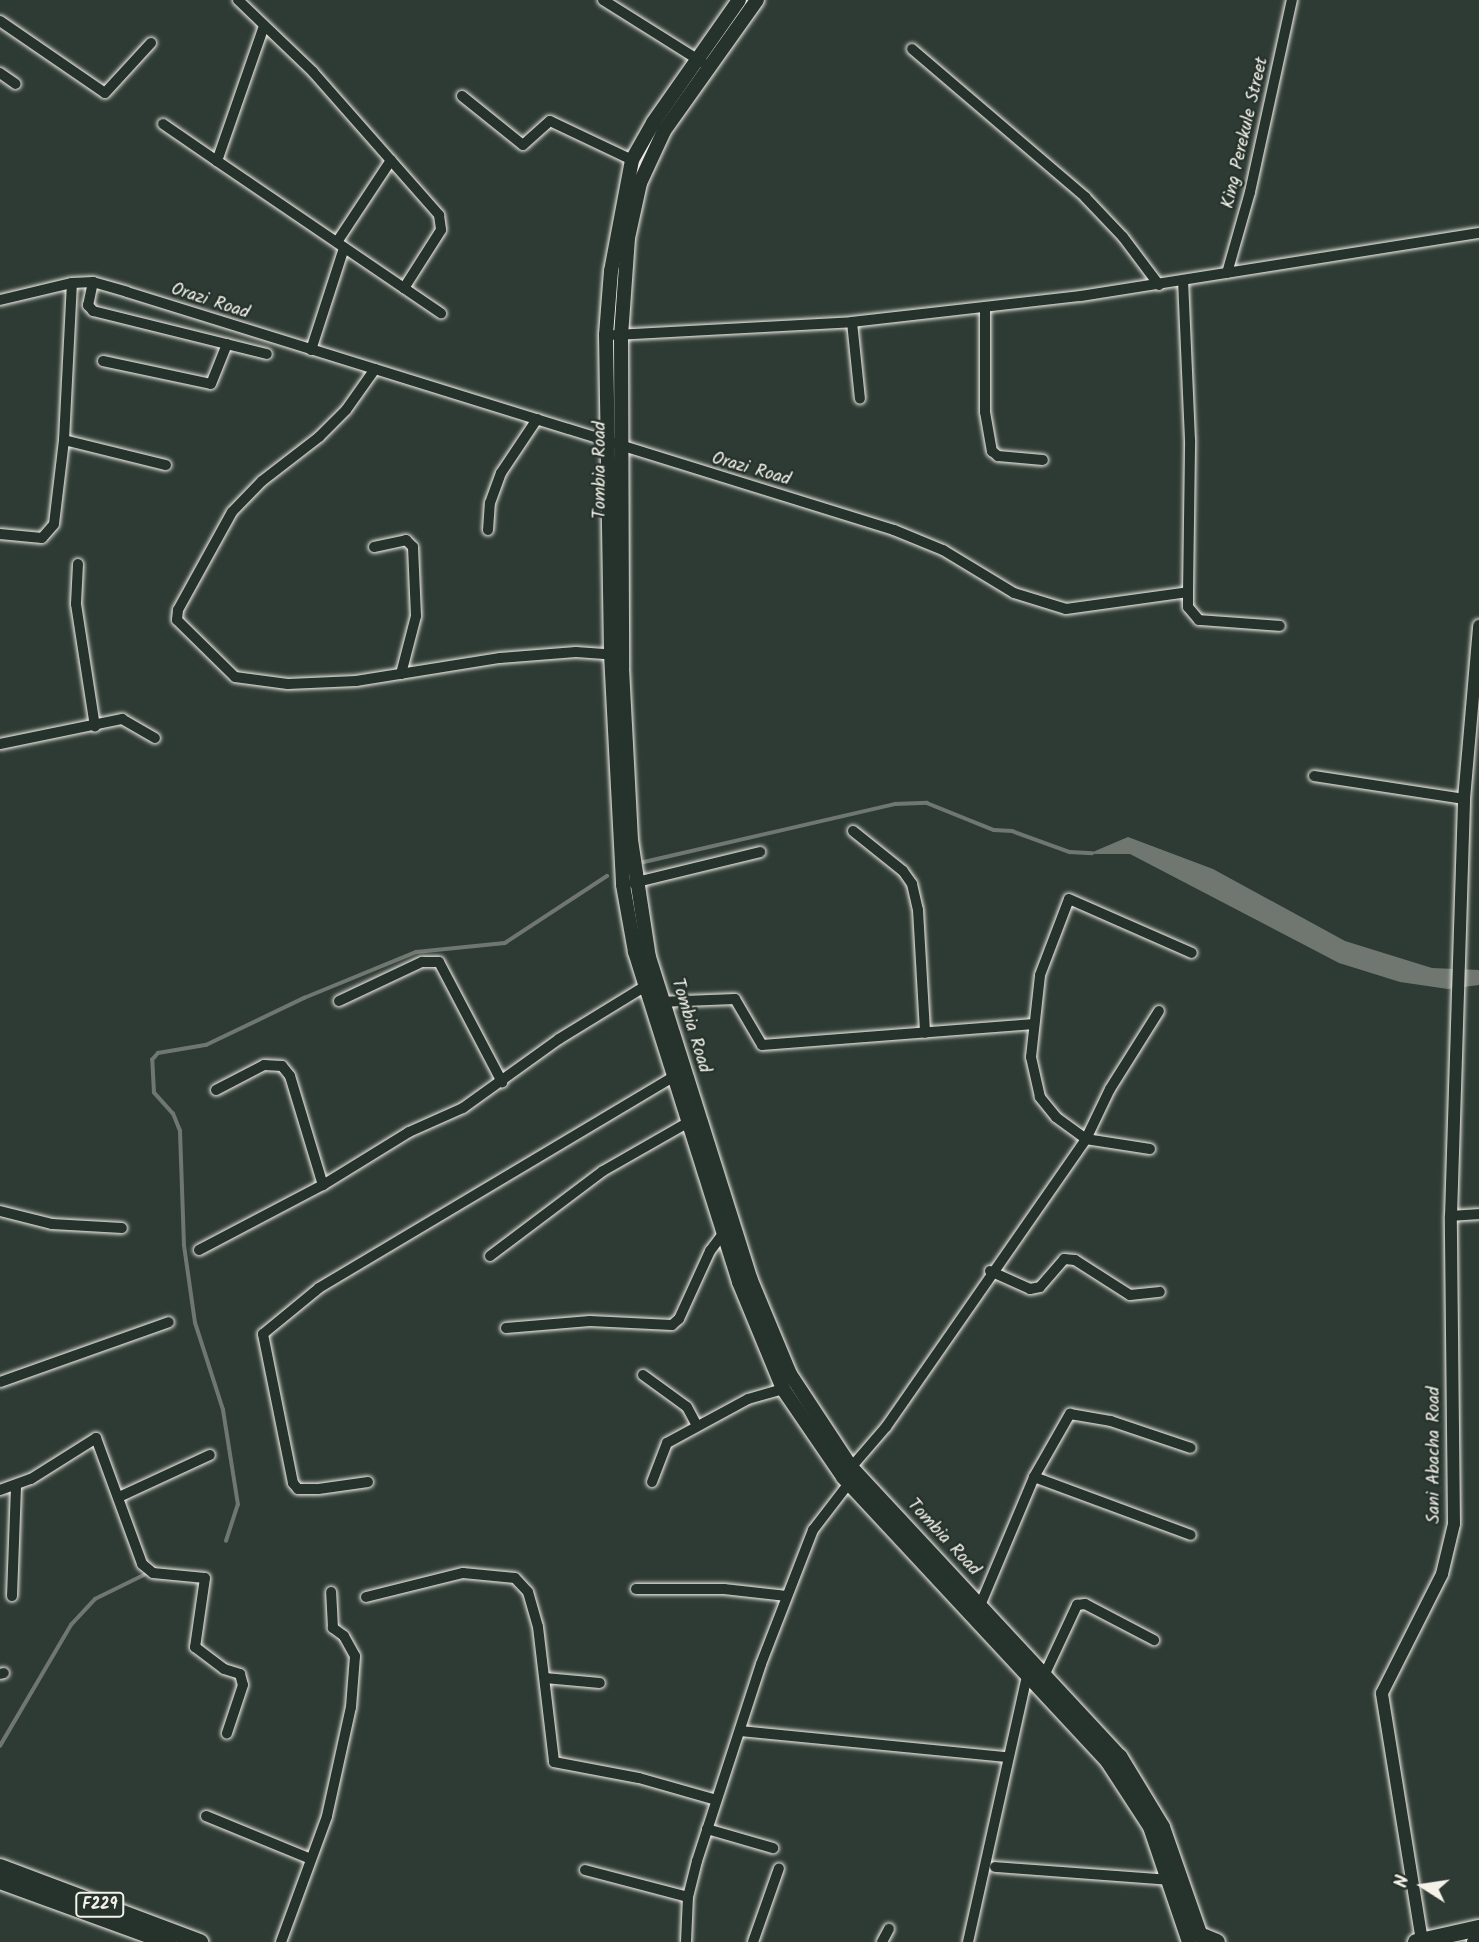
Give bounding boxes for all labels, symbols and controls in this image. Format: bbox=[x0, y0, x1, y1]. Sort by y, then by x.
street label: King Perekule Street bbox=[1218, 55, 1274, 211]
street label: Orazi Road bbox=[168, 279, 252, 325]
street label: Tombia Road bbox=[590, 421, 612, 519]
street label: Orazi Road bbox=[709, 448, 793, 492]
street label: Tombia Road bbox=[665, 976, 715, 1076]
street label: Sani Abacha Road bbox=[1424, 1386, 1446, 1524]
street label: Tombia Road bbox=[902, 1495, 984, 1581]
north arrow bbox=[1388, 1851, 1458, 1921]
text: N bbox=[1387, 1873, 1418, 1891]
road number: F229 bbox=[74, 1893, 126, 1918]

